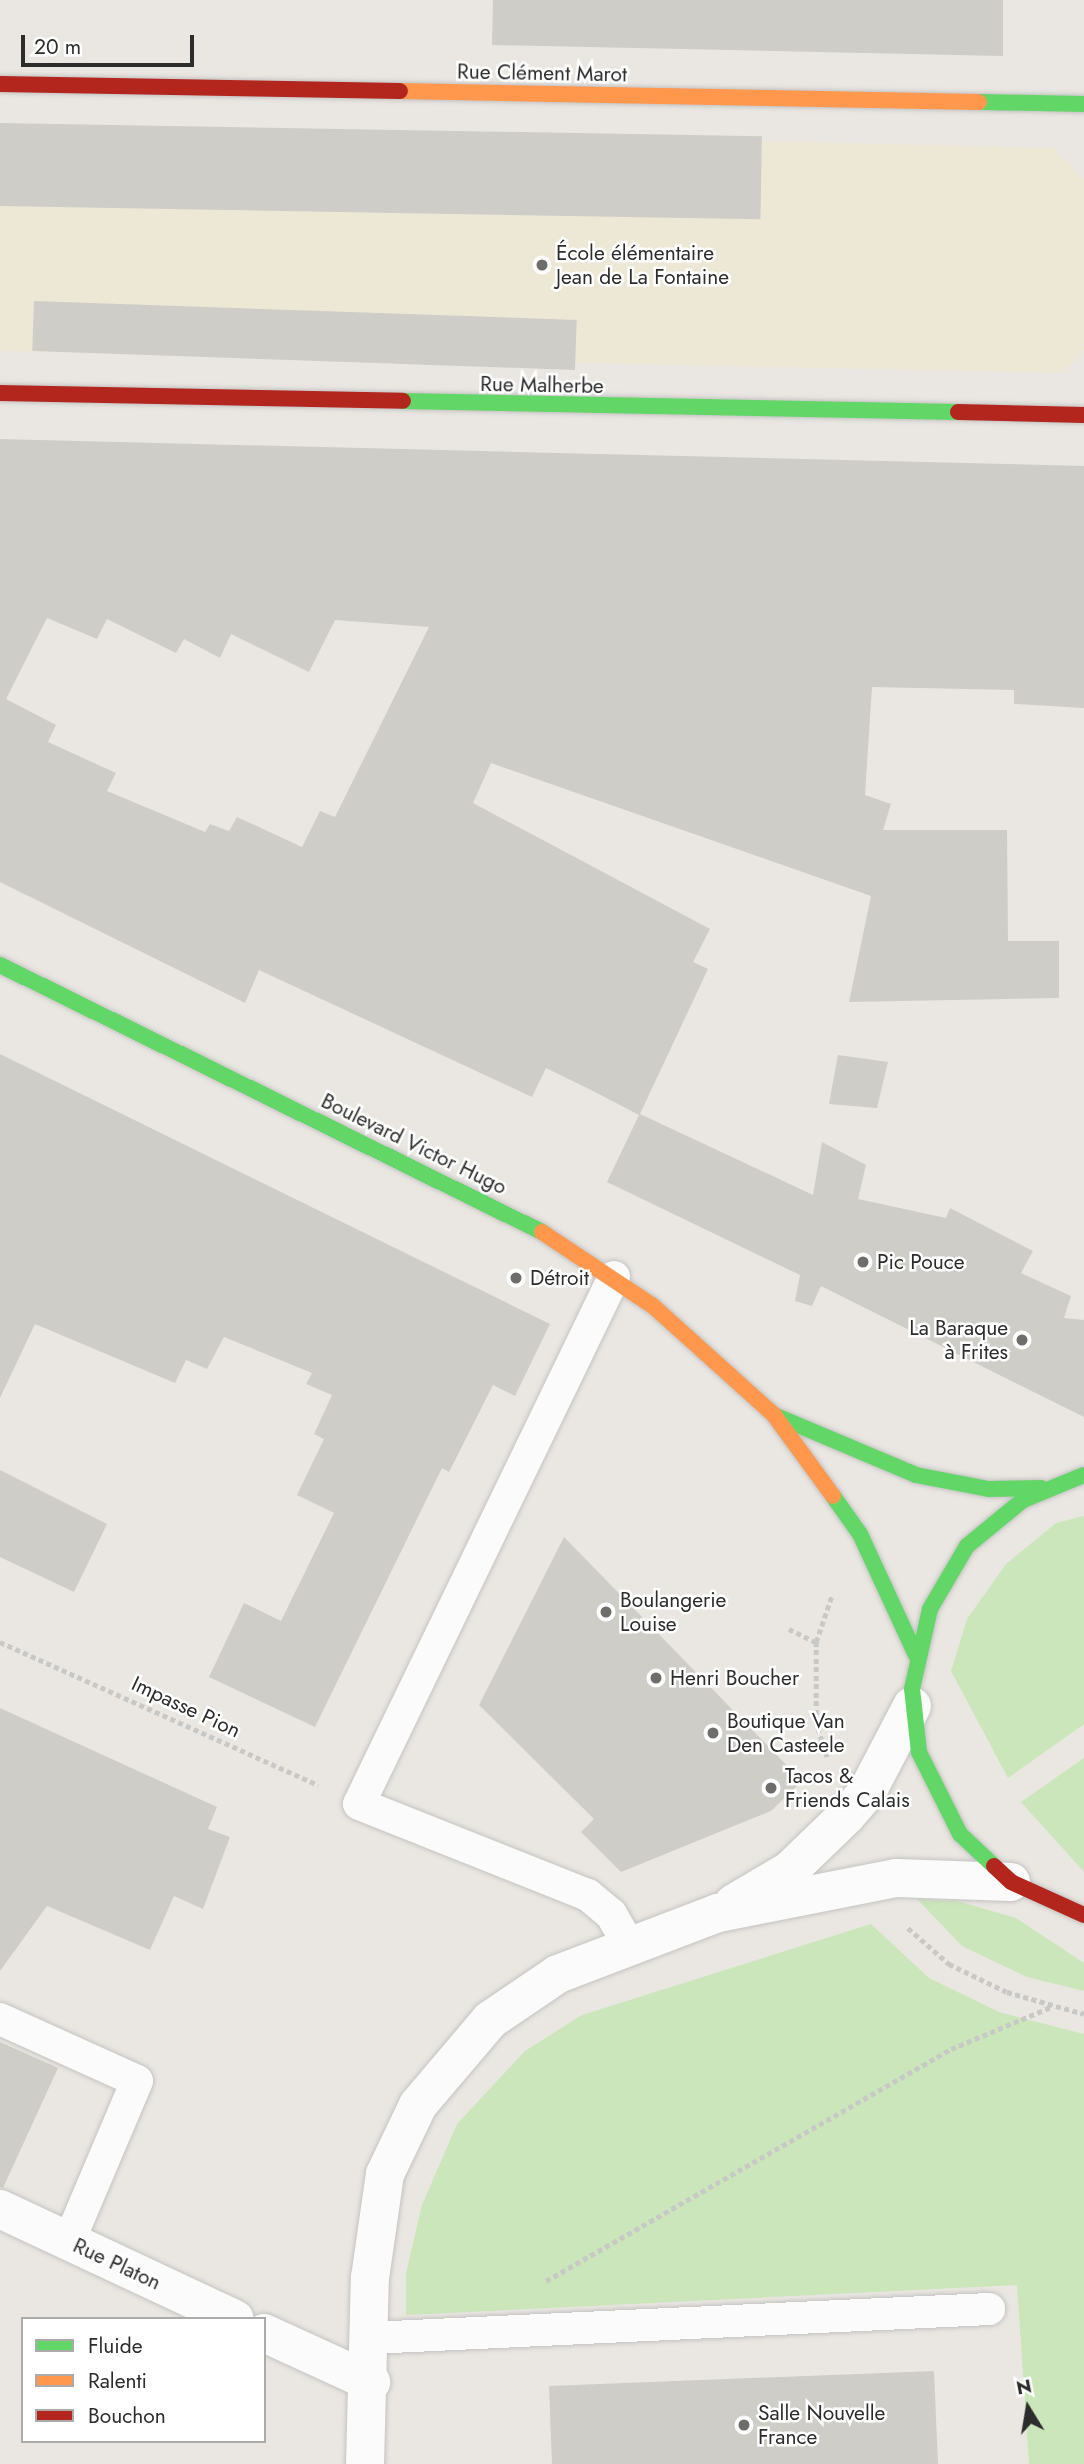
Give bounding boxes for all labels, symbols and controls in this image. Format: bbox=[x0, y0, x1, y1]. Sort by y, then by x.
scale bar bbox=[24, 21, 198, 65]
text: 20 m bbox=[34, 32, 81, 62]
street label: Rue Clément Marot bbox=[457, 59, 627, 87]
place label: École élémentaire Jean de La Fontaine bbox=[556, 240, 729, 290]
marker: École élémentaire Jean de La Fontaine bbox=[534, 257, 550, 273]
street label: Rue Malherbe bbox=[480, 371, 604, 399]
street label: Boulevard Victor Hugo bbox=[317, 1088, 511, 1200]
place label: Pic Pouce bbox=[877, 1249, 965, 1275]
marker: Pic Pouce bbox=[855, 1254, 871, 1270]
place label: Détroit bbox=[530, 1265, 589, 1291]
marker: Détroit bbox=[508, 1270, 524, 1286]
place label: La Baraque à Frites bbox=[909, 1315, 1008, 1365]
marker: La Baraque à Frites bbox=[1014, 1332, 1030, 1348]
place label: Boulangerie Louise bbox=[620, 1587, 726, 1637]
marker: Boulangerie Louise bbox=[598, 1604, 614, 1620]
place label: Henri Boucher bbox=[670, 1665, 799, 1691]
marker: Henri Boucher bbox=[648, 1670, 664, 1686]
street label: Impasse Pion bbox=[128, 1671, 244, 1743]
place label: Boutique Van Den Casteele bbox=[727, 1708, 845, 1758]
marker: Boutique Van Den Casteele bbox=[705, 1725, 721, 1741]
place label: Tacos & Friends Calais bbox=[785, 1763, 910, 1813]
marker: Tacos & Friends Calais bbox=[763, 1780, 779, 1796]
street label: Rue Platon bbox=[69, 2233, 165, 2295]
legend bbox=[21, 2317, 266, 2443]
text: Fluide bbox=[88, 2331, 143, 2361]
text: Ralenti bbox=[88, 2366, 147, 2396]
text: N bbox=[1014, 2372, 1034, 2402]
north arrow bbox=[993, 2373, 1063, 2443]
place label: Salle Nouvelle France bbox=[758, 2400, 885, 2450]
text: Bouchon bbox=[88, 2401, 166, 2431]
marker: Salle Nouvelle France bbox=[736, 2417, 752, 2433]

